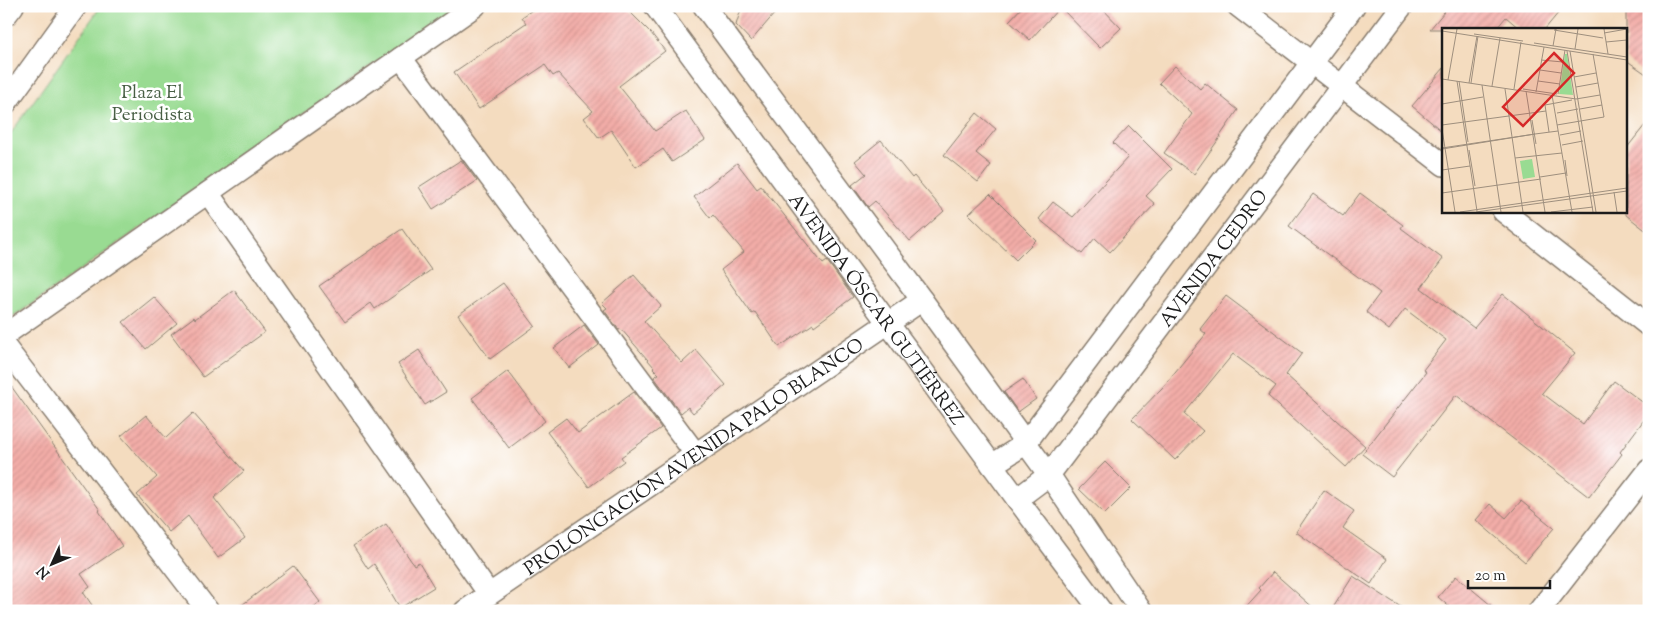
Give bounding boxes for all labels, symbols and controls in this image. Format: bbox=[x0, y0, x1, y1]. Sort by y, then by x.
inset map bbox=[1442, 28, 1628, 212]
park label: Plaza El Periodista bbox=[112, 80, 192, 129]
street label: AVENIDA CEDRO bbox=[1154, 185, 1275, 334]
street label: AVENIDA ÓSCAR GUTIÉRREZ bbox=[781, 188, 969, 431]
street label: PROLONGACIÓN AVENIDA PALO BLANCO bbox=[519, 332, 870, 583]
north arrow bbox=[28, 540, 78, 590]
scale bar bbox=[1468, 557, 1550, 589]
text: N bbox=[33, 561, 55, 583]
text: 20 m bbox=[1475, 566, 1506, 587]

